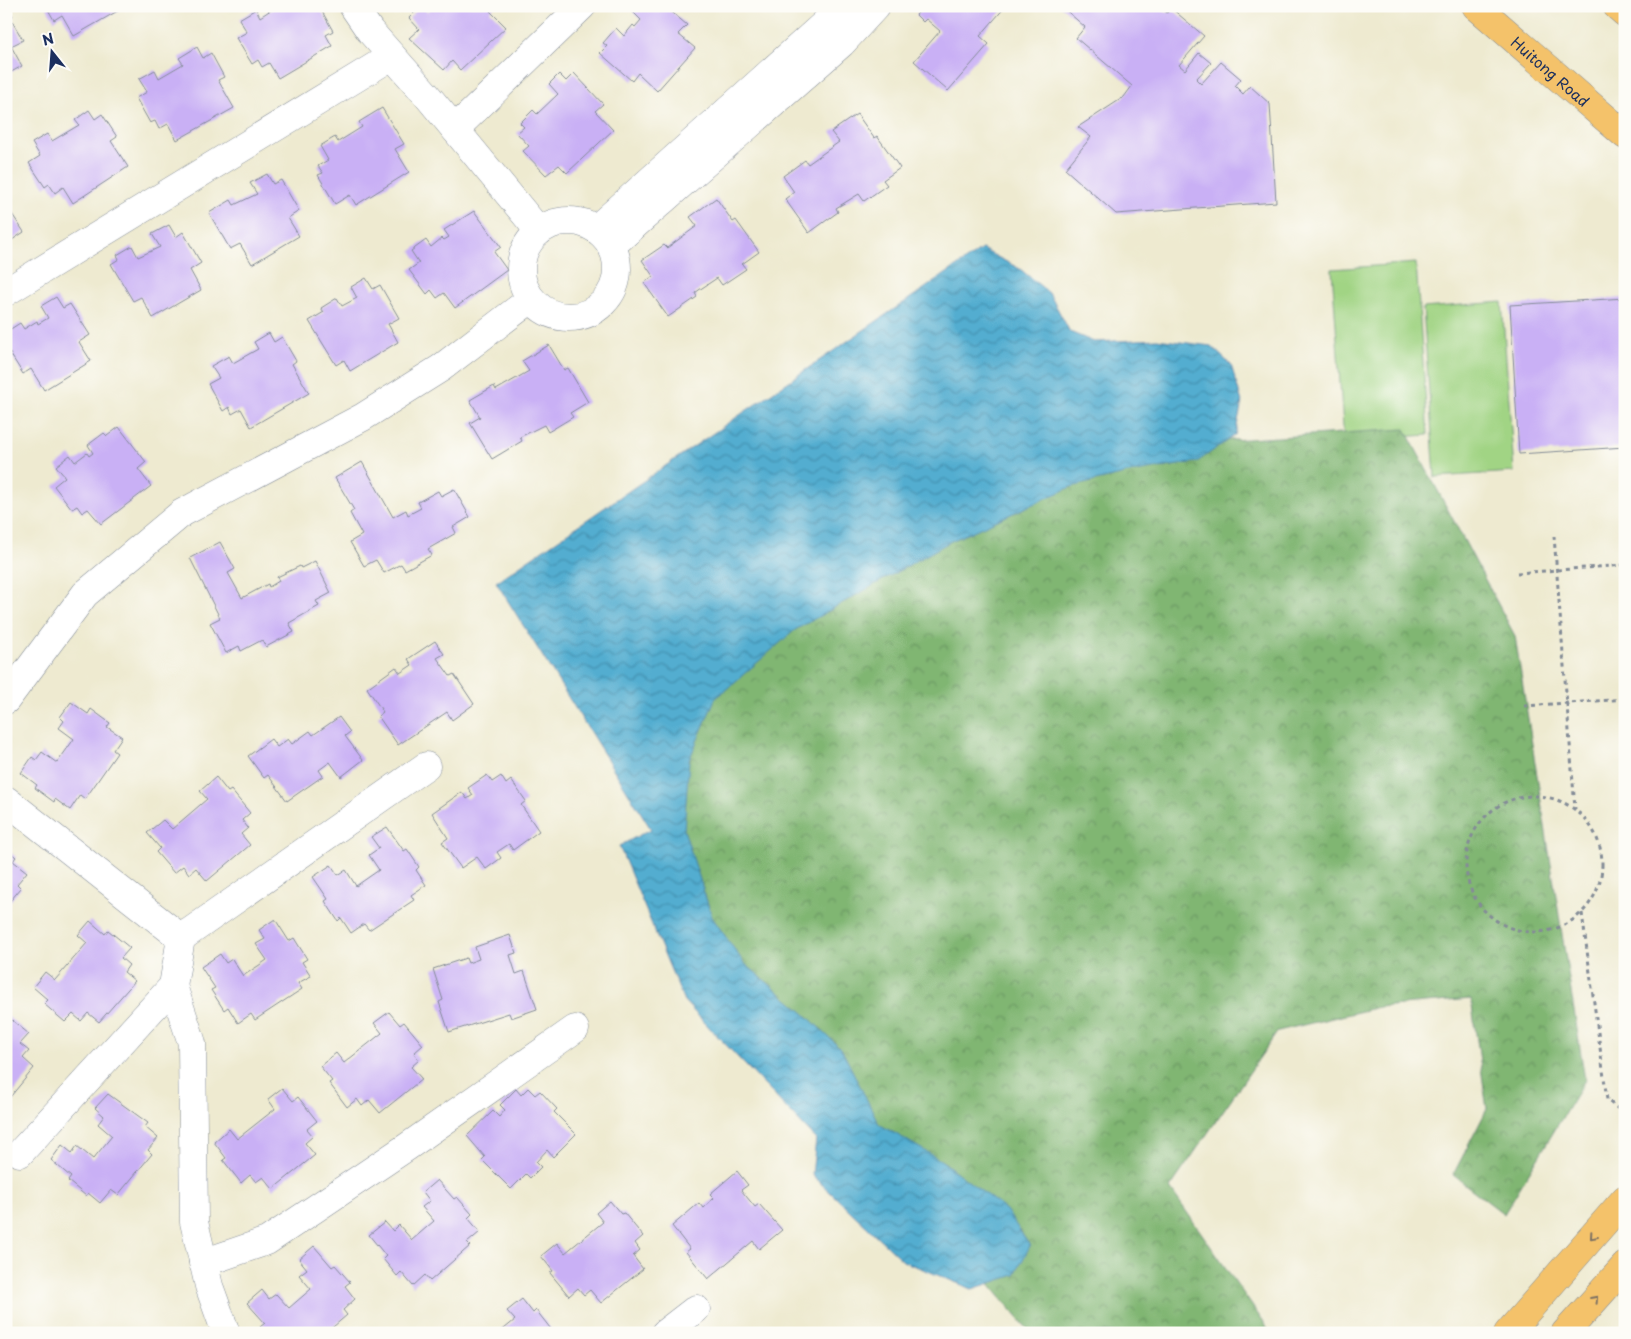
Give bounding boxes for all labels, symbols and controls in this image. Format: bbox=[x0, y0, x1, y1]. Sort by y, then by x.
text: N bbox=[40, 27, 56, 51]
north arrow bbox=[28, 28, 78, 78]
street label: Huitong Road bbox=[1507, 30, 1595, 111]
one-way arrow bbox=[1590, 1230, 1598, 1239]
one-way arrow bbox=[1589, 1296, 1598, 1305]

